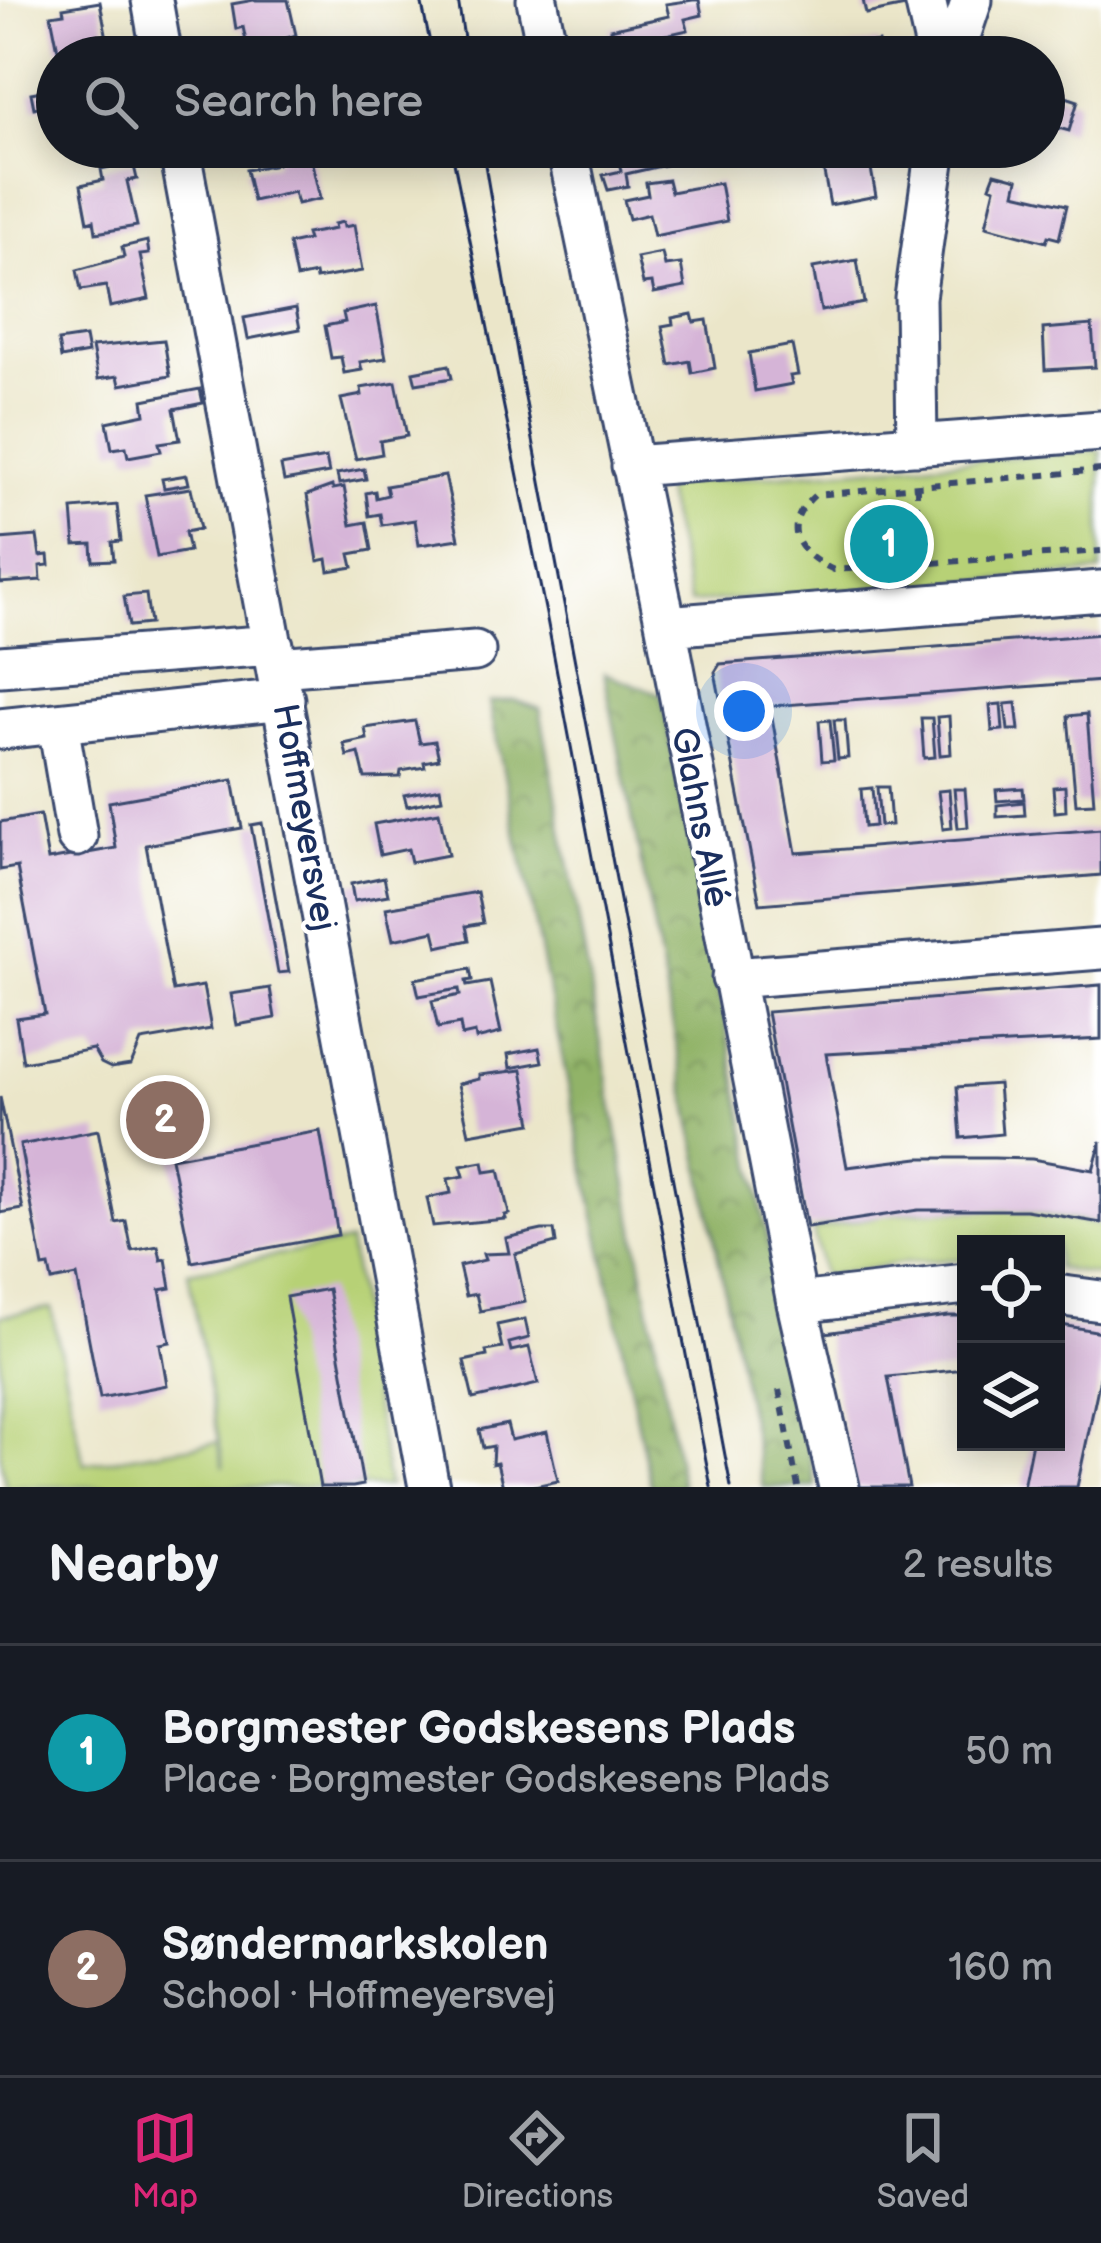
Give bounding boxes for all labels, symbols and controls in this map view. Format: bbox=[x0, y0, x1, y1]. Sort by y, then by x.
search box bbox=[36, 36, 1065, 168]
icon: search bbox=[78, 69, 144, 135]
text: Search here bbox=[174, 75, 423, 130]
pin: 1 bbox=[850, 499, 928, 589]
your location bbox=[714, 681, 774, 741]
street label: Hoffmeyersvej bbox=[262, 700, 345, 934]
street label: Glahns Allé bbox=[661, 724, 738, 911]
pin: 2 bbox=[126, 1075, 204, 1165]
map controls bbox=[957, 1235, 1065, 1451]
button: locate bbox=[957, 1235, 1065, 1343]
button: layers bbox=[957, 1343, 1065, 1451]
text: Nearby bbox=[48, 1535, 219, 1596]
text: 2 results bbox=[902, 1542, 1053, 1589]
text: Borgmester Godskesens Plads bbox=[162, 1702, 795, 1757]
text: 1 bbox=[79, 1729, 95, 1776]
text: 50 m bbox=[965, 1729, 1053, 1776]
text: Place · Borgmester Godskesens Plads bbox=[162, 1757, 830, 1804]
text: Søndermarkskolen bbox=[162, 1918, 549, 1973]
text: 2 bbox=[75, 1945, 99, 1992]
text: 160 m bbox=[948, 1945, 1053, 1992]
text: School · Hoffmeyersvej bbox=[162, 1973, 555, 2020]
tab: Map bbox=[132, 2105, 198, 2217]
tab: Directions bbox=[461, 2105, 613, 2217]
tab: Saved bbox=[877, 2105, 969, 2217]

